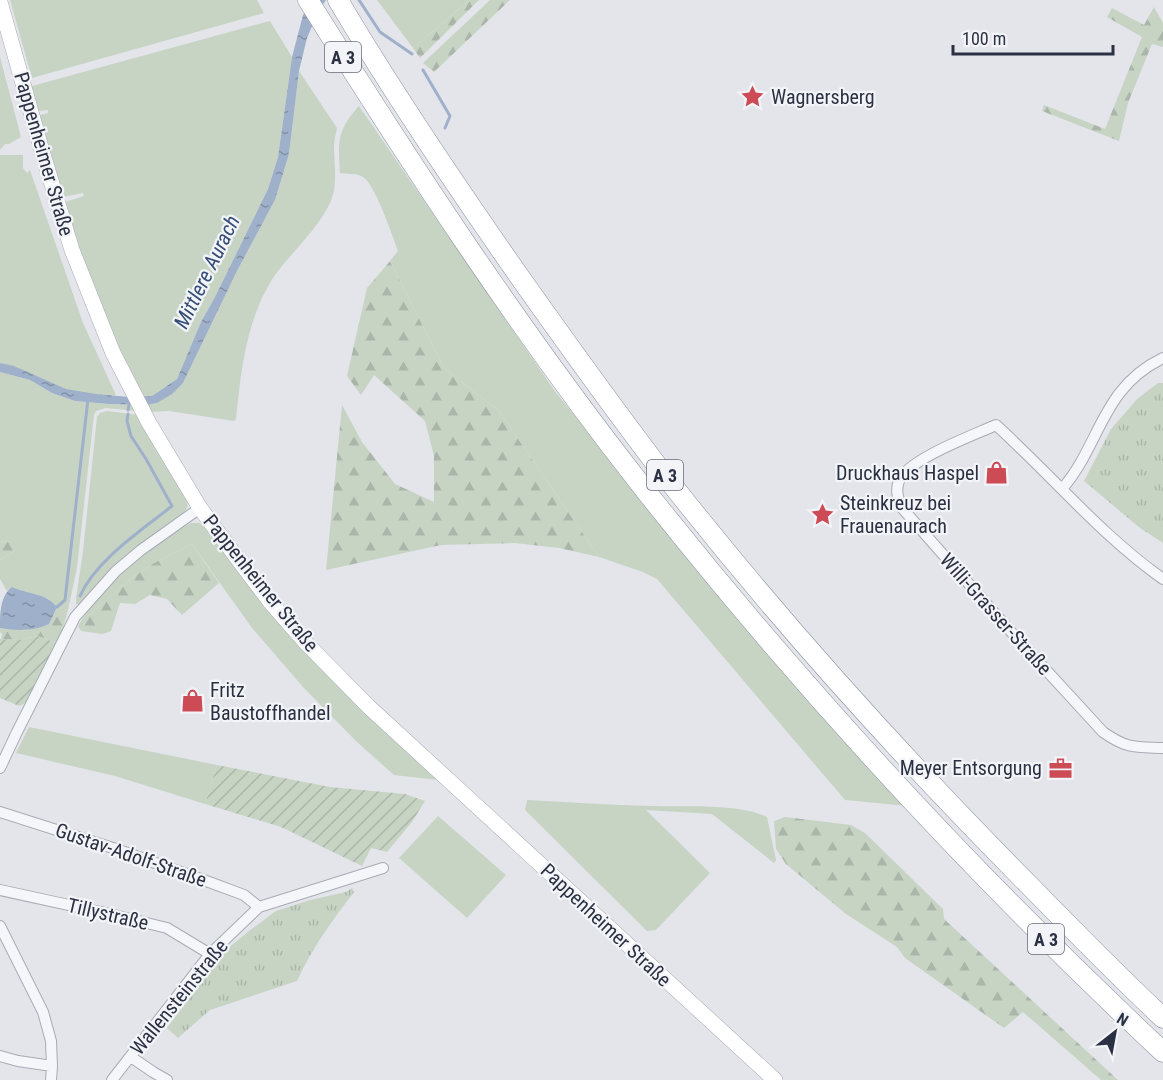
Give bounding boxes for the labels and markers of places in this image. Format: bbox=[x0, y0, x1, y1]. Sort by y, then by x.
place icon: Wagnersberg bbox=[740, 84, 766, 110]
place label: Wagnersberg bbox=[771, 85, 875, 109]
shop icon: Druckhaus Haspel bbox=[984, 460, 1010, 486]
place label: Druckhaus Haspel bbox=[836, 461, 979, 485]
place label: Steinkreuz bei Frauenaurach bbox=[840, 491, 951, 538]
place icon: Steinkreuz bei Frauenaurach bbox=[809, 502, 835, 528]
place label: Fritz Baustoffhandel bbox=[210, 678, 331, 725]
shop icon: Fritz Baustoffhandel bbox=[179, 688, 205, 714]
office icon: Meyer Entsorgung bbox=[1047, 755, 1073, 781]
place label: Meyer Entsorgung bbox=[900, 756, 1042, 780]

